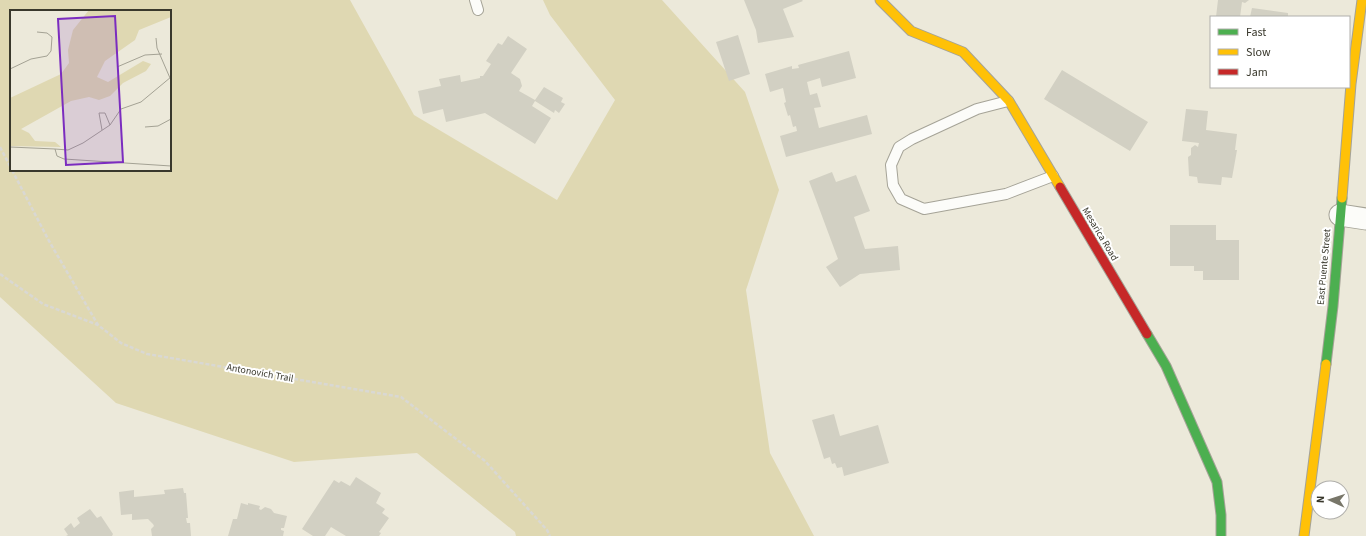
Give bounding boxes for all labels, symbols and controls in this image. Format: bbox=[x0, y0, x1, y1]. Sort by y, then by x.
inset map bbox=[10, 10, 171, 171]
legend bbox=[1210, 16, 1350, 88]
text: Fast bbox=[1246, 24, 1266, 41]
text: Slow bbox=[1246, 44, 1271, 61]
text: Jam bbox=[1246, 64, 1268, 81]
street label: Mesarica Road bbox=[1078, 205, 1122, 263]
street label: East Puente Street bbox=[1314, 228, 1334, 306]
street label: Antonovich Trail bbox=[225, 360, 295, 386]
north arrow bbox=[1310, 480, 1350, 520]
text: N bbox=[1313, 495, 1328, 504]

